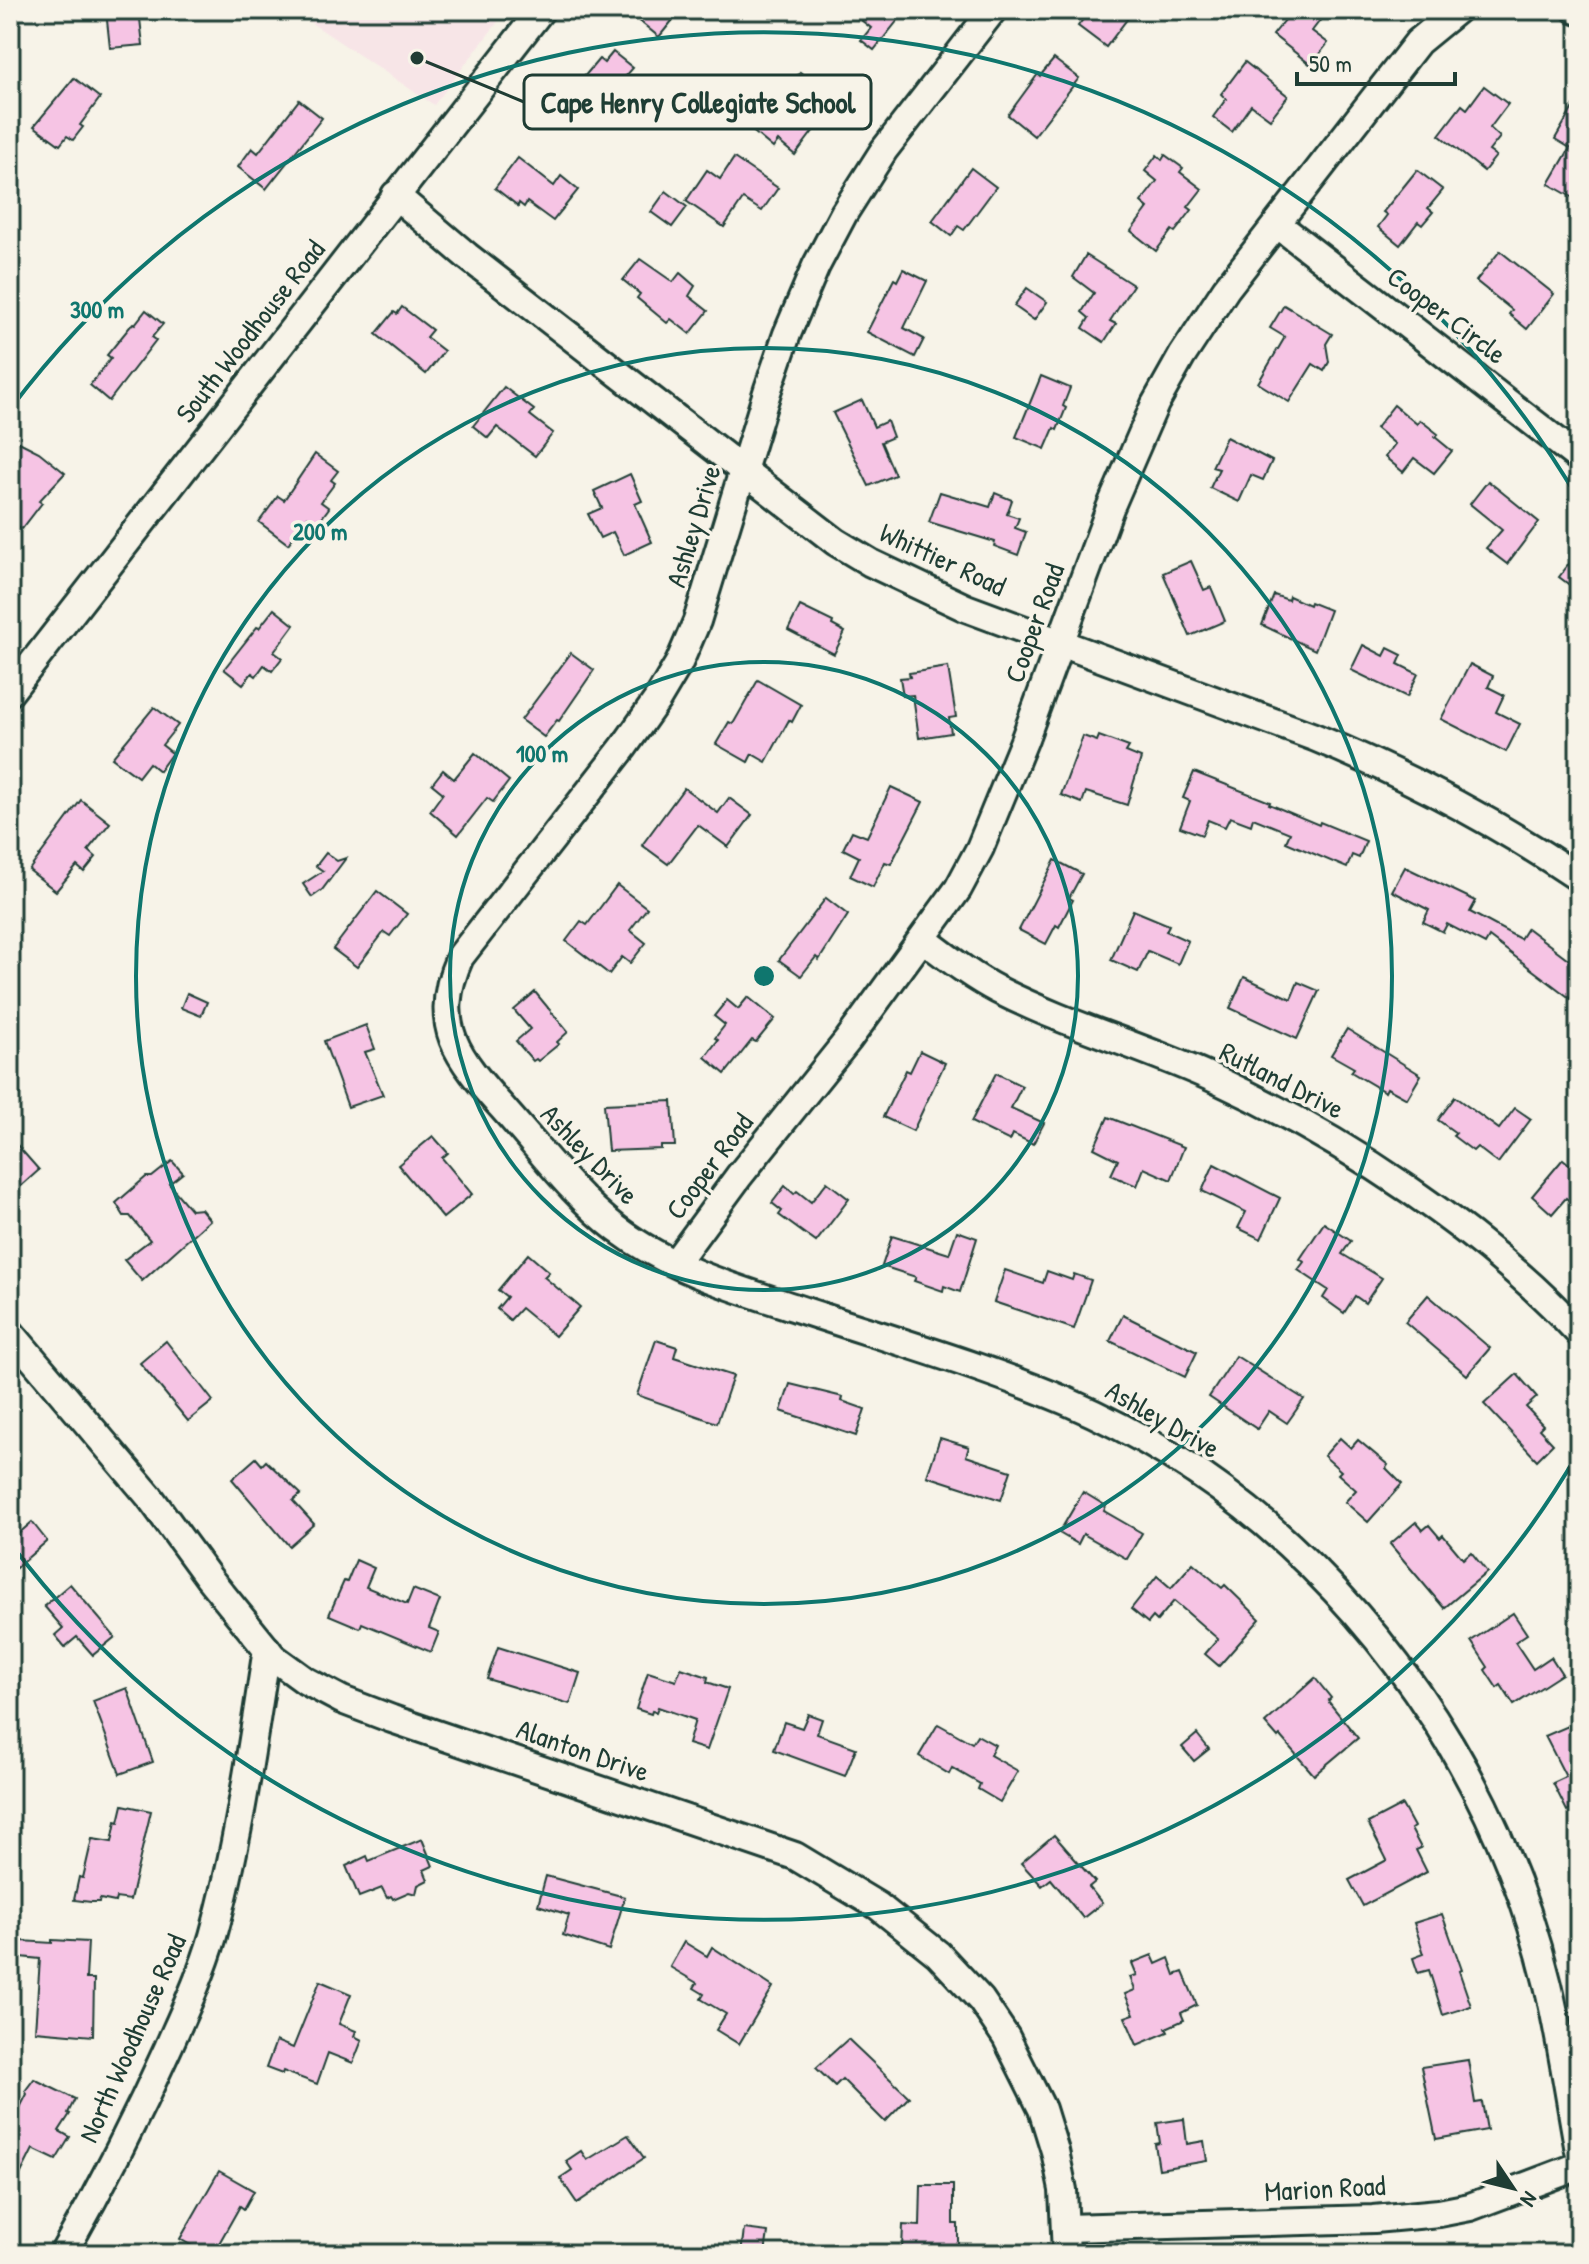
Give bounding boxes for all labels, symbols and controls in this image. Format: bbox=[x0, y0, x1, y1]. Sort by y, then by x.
scale bar bbox=[1297, 36, 1455, 86]
text: 50 m bbox=[1309, 47, 1352, 79]
callout: Cape Henry Collegiate School bbox=[524, 75, 871, 129]
text: Cape Henry Collegiate School bbox=[540, 82, 857, 123]
street label: South Woodhouse Road bbox=[167, 232, 333, 430]
street label: Cooper Circle bbox=[1380, 258, 1514, 372]
text: 300 m bbox=[70, 293, 124, 325]
street label: Ashley Drive bbox=[656, 460, 730, 592]
street label: Whittier Road bbox=[874, 513, 1012, 605]
text: 200 m bbox=[293, 515, 347, 547]
street label: Cooper Road bbox=[995, 558, 1073, 688]
text: 100 m bbox=[516, 737, 568, 769]
centre of rings bbox=[750, 962, 778, 990]
street label: Rutland Drive bbox=[1213, 1032, 1351, 1128]
street label: Ashley Drive bbox=[533, 1096, 647, 1212]
street label: Cooper Road bbox=[656, 1105, 762, 1227]
street label: Ashley Drive bbox=[1099, 1371, 1227, 1467]
street label: Alanton Drive bbox=[512, 1710, 654, 1790]
street label: North Woodhouse Road bbox=[69, 1928, 195, 2148]
north arrow bbox=[1473, 2148, 1553, 2228]
street label: Marion Road bbox=[1264, 2166, 1386, 2210]
text: N bbox=[1514, 2186, 1545, 2213]

